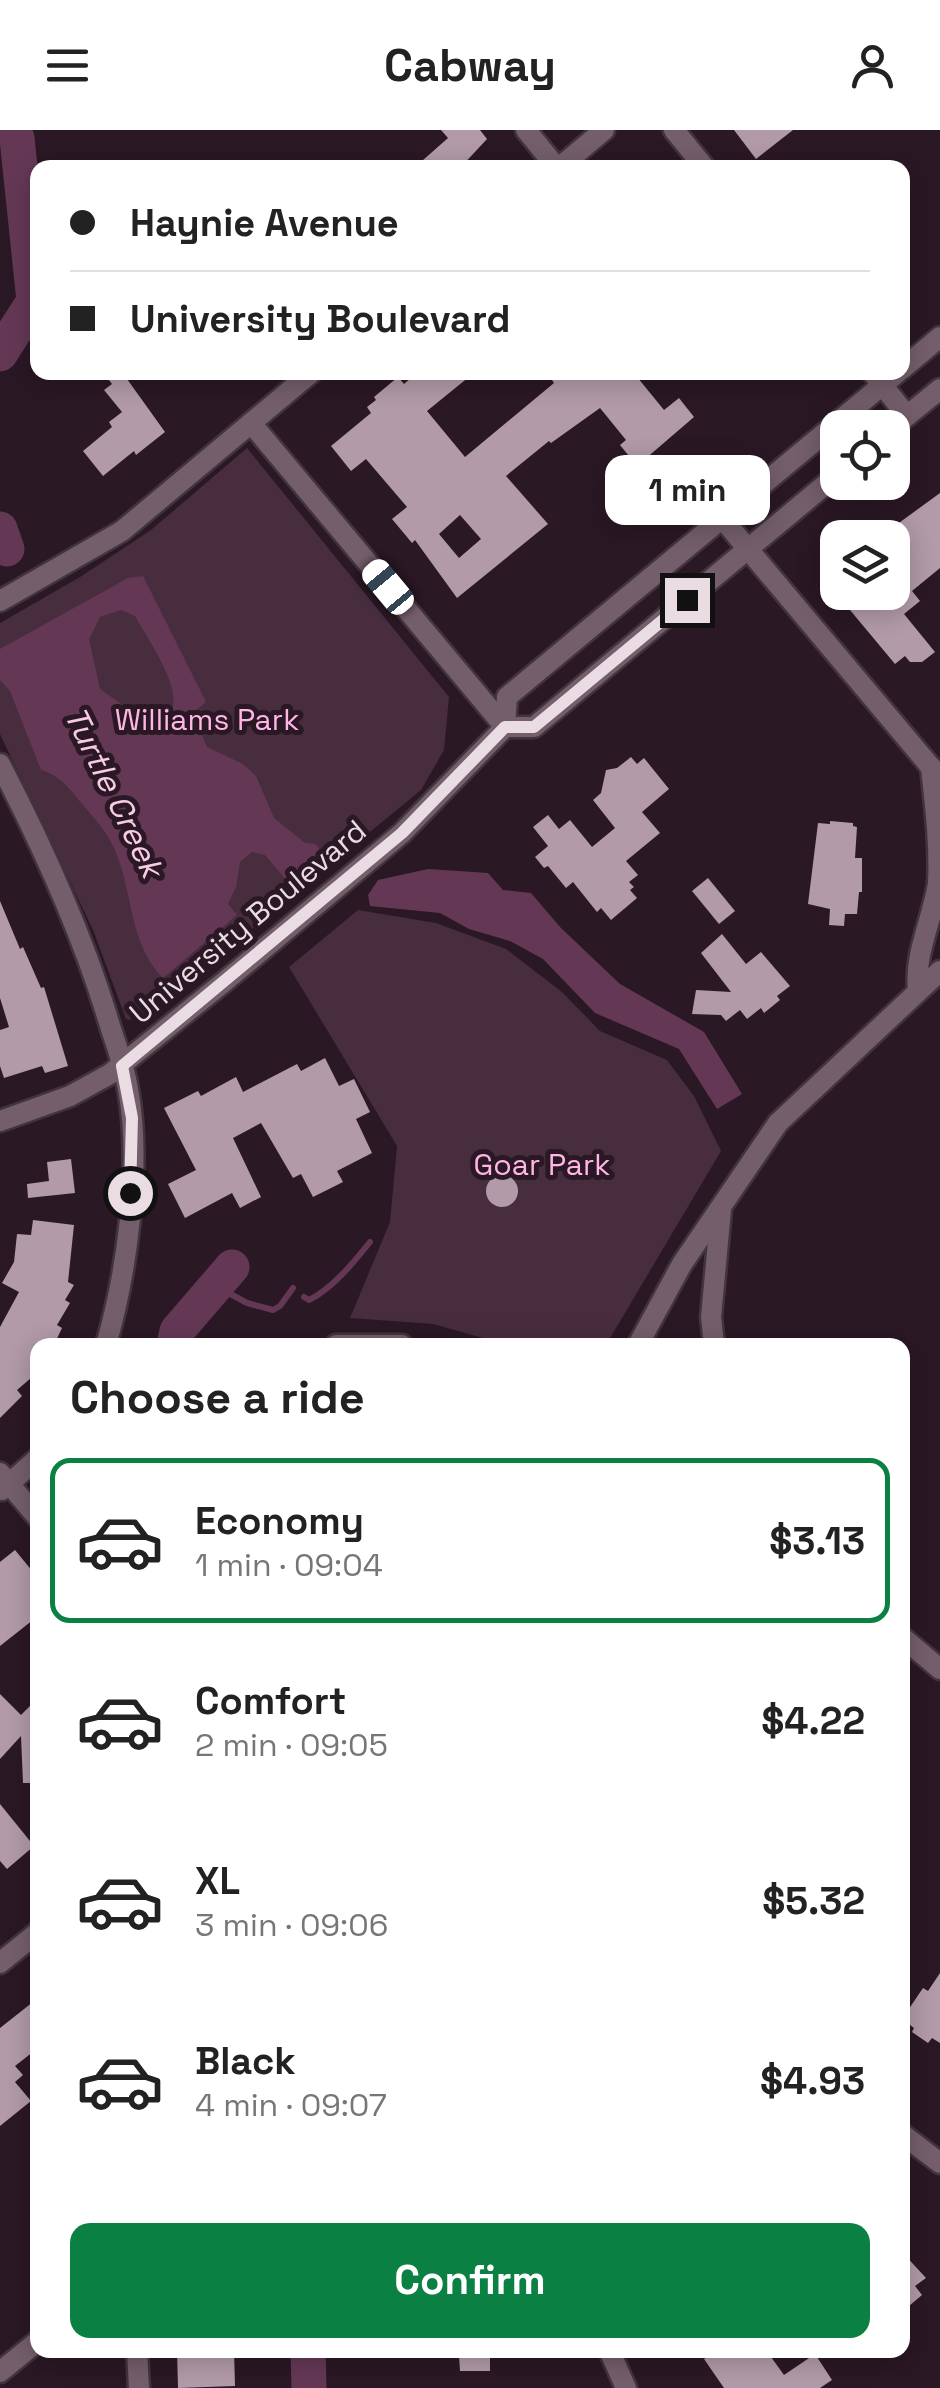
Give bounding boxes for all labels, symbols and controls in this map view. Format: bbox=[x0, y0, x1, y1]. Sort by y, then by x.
text: Cabway bbox=[384, 37, 556, 94]
icon: menu bbox=[40, 38, 95, 93]
icon: person bbox=[845, 38, 900, 93]
text: Haynie Avenue bbox=[130, 199, 399, 247]
text: University Boulevard bbox=[130, 295, 511, 343]
map controls bbox=[820, 410, 910, 610]
button: locate bbox=[820, 410, 910, 500]
callout: 1 min bbox=[604, 455, 770, 525]
text: 1 min bbox=[648, 470, 727, 510]
button: layers bbox=[820, 520, 910, 610]
car bbox=[357, 554, 419, 620]
route end bbox=[665, 578, 710, 623]
water label: Turtle Creek bbox=[56, 700, 174, 887]
park label: Williams Park bbox=[115, 700, 299, 739]
street label: University Boulevard bbox=[121, 811, 374, 1032]
park label: Goar Park bbox=[474, 1145, 611, 1184]
route start bbox=[108, 1171, 153, 1216]
text: Choose a ride bbox=[70, 1369, 365, 1426]
icon: car bbox=[75, 1496, 165, 1586]
text: Economy bbox=[195, 1497, 364, 1545]
text: $3.13 bbox=[769, 1517, 865, 1565]
text: 1 min · 09:04 bbox=[195, 1545, 383, 1585]
icon: car bbox=[75, 1676, 165, 1766]
text: Comfort bbox=[195, 1677, 346, 1725]
text: $4.22 bbox=[761, 1697, 865, 1745]
text: 2 min · 09:05 bbox=[195, 1725, 388, 1765]
icon: car bbox=[75, 1856, 165, 1946]
text: XL bbox=[195, 1857, 240, 1905]
text: $5.32 bbox=[762, 1877, 865, 1925]
text: 3 min · 09:06 bbox=[195, 1905, 388, 1945]
icon: car bbox=[75, 2036, 165, 2126]
text: Black bbox=[195, 2037, 296, 2085]
text: $4.93 bbox=[760, 2057, 865, 2105]
text: 4 min · 09:07 bbox=[195, 2085, 387, 2125]
button: Confirm bbox=[70, 2223, 870, 2338]

